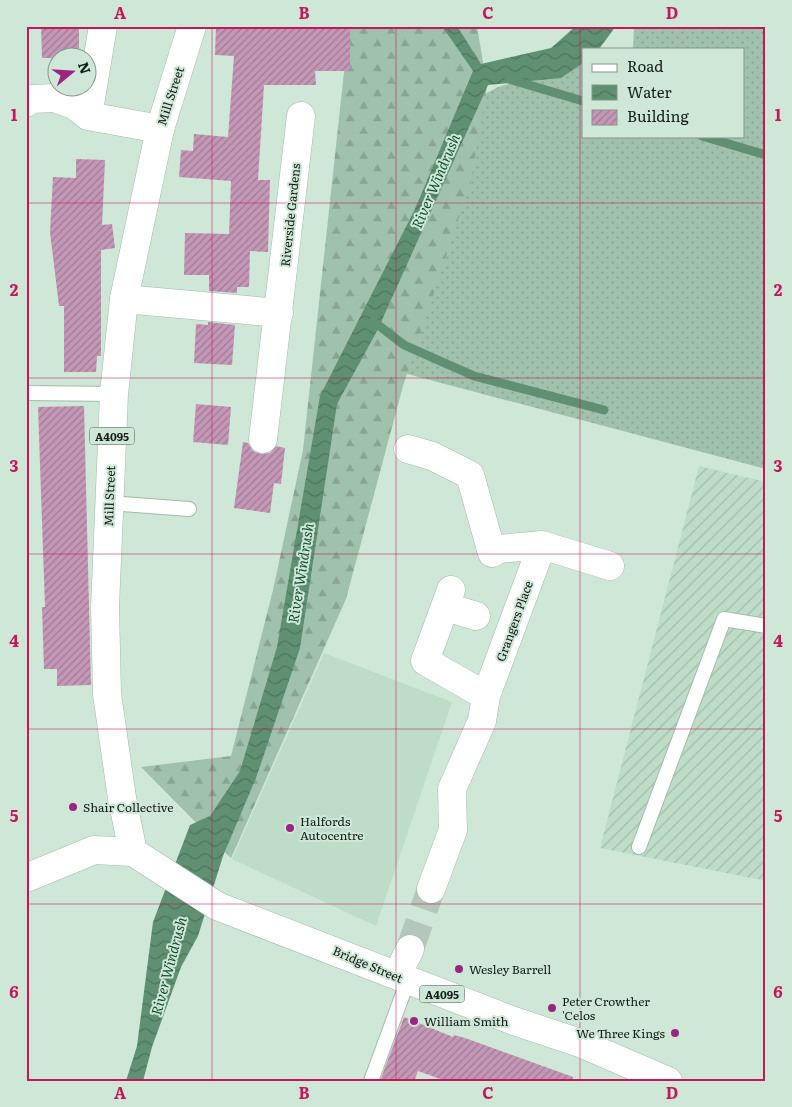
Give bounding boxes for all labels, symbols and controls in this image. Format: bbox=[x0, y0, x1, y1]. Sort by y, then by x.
text: A bbox=[114, 0, 126, 24]
text: B bbox=[298, 0, 310, 24]
text: C bbox=[482, 0, 494, 24]
text: D bbox=[666, 0, 678, 24]
north arrow bbox=[48, 48, 98, 98]
legend bbox=[582, 48, 744, 138]
text: Road bbox=[627, 54, 663, 77]
text: N bbox=[74, 59, 97, 77]
street label: Mill Street bbox=[152, 64, 188, 128]
text: Water bbox=[627, 80, 672, 103]
text: 1 bbox=[11, 102, 18, 126]
text: 1 bbox=[775, 102, 782, 126]
text: Building bbox=[627, 104, 689, 127]
water label: River Windrush bbox=[406, 130, 464, 231]
street label: Riverside Gardens bbox=[276, 162, 304, 268]
text: 2 bbox=[10, 277, 19, 301]
text: 2 bbox=[774, 277, 783, 301]
road number: A4095 bbox=[90, 428, 134, 444]
text: 3 bbox=[10, 453, 19, 477]
text: 3 bbox=[774, 453, 783, 477]
street label: Mill Street bbox=[99, 465, 119, 527]
water label: River Windrush bbox=[282, 521, 318, 624]
street label: Grangers Place bbox=[491, 578, 537, 664]
text: 4 bbox=[9, 628, 19, 652]
text: 4 bbox=[773, 628, 783, 652]
place label: Shair Collective bbox=[83, 798, 174, 816]
marker: Shair Collective bbox=[67, 801, 79, 813]
text: 5 bbox=[10, 803, 19, 827]
text: 5 bbox=[774, 803, 783, 827]
place label: Halfords Autocentre bbox=[300, 812, 363, 844]
marker: Halfords Autocentre bbox=[284, 822, 296, 834]
water label: River Windrush bbox=[145, 914, 191, 1017]
street label: Bridge Street bbox=[330, 941, 406, 987]
place label: Wesley Barrell bbox=[469, 960, 551, 978]
marker: Wesley Barrell bbox=[453, 963, 465, 975]
text: 6 bbox=[9, 979, 19, 1003]
text: 6 bbox=[773, 979, 783, 1003]
road number: A4095 bbox=[420, 986, 464, 1002]
place label: Peter Crowther 'Celos bbox=[562, 992, 650, 1024]
marker: Peter Crowther 'Celos bbox=[546, 1002, 558, 1014]
place label: William Smith bbox=[424, 1012, 509, 1030]
marker: William Smith bbox=[408, 1015, 420, 1027]
place label: We Three Kings bbox=[576, 1024, 666, 1042]
marker: We Three Kings bbox=[669, 1027, 681, 1039]
text: A bbox=[114, 1080, 126, 1104]
text: B bbox=[298, 1080, 310, 1104]
text: C bbox=[482, 1080, 494, 1104]
text: D bbox=[666, 1080, 678, 1104]

